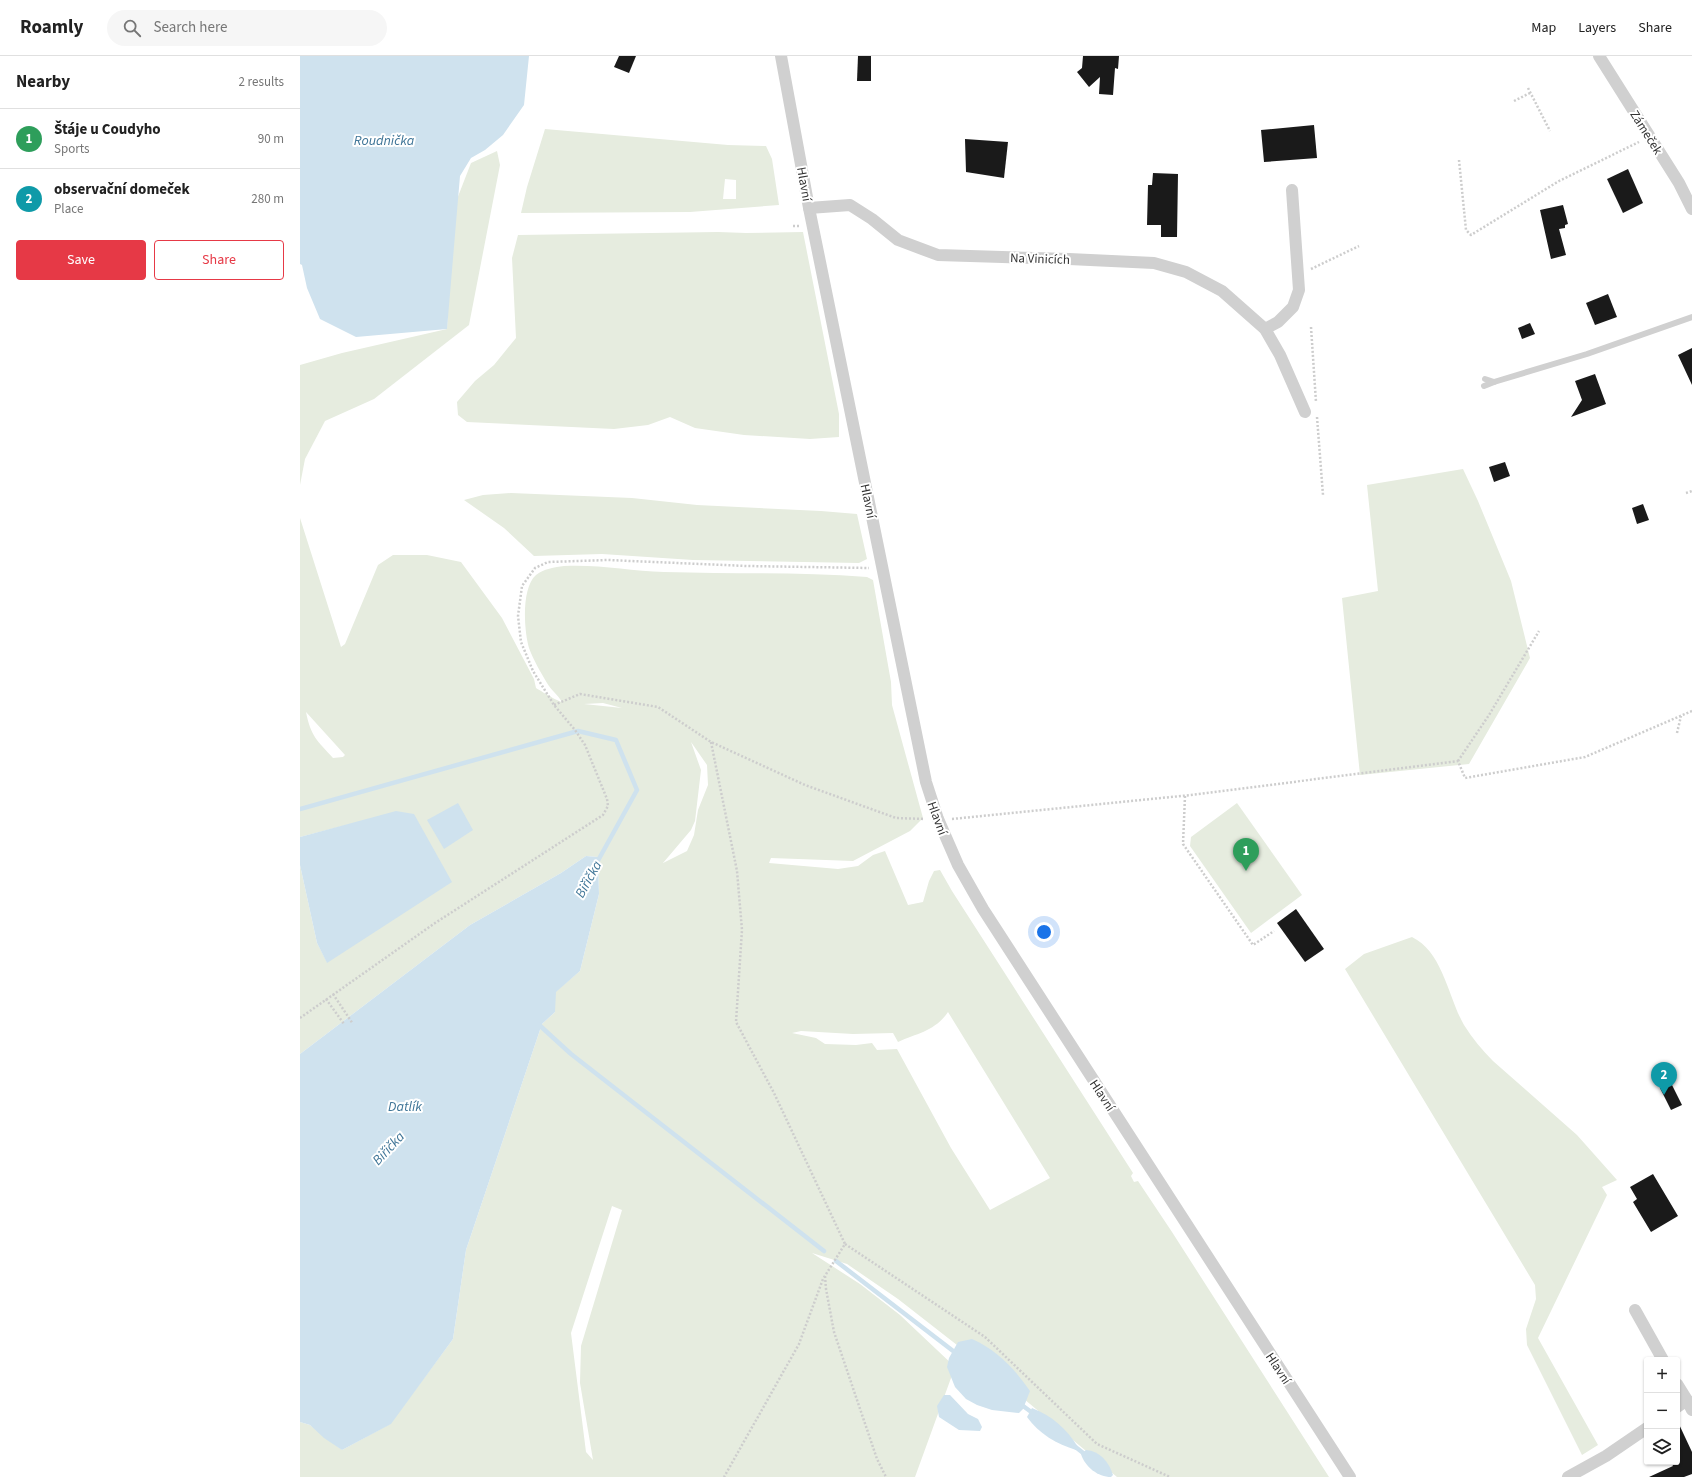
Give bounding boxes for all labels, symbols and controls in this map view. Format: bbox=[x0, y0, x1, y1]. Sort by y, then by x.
search box bbox=[107, 10, 387, 46]
text: Roamly bbox=[20, 14, 83, 41]
icon: search bbox=[121, 17, 143, 39]
text: Search here bbox=[153, 17, 227, 38]
text: Map bbox=[1531, 18, 1556, 38]
text: Layers bbox=[1578, 18, 1616, 38]
text: Share bbox=[1638, 18, 1672, 38]
text: Nearby bbox=[16, 70, 70, 94]
text: 2 results bbox=[239, 73, 284, 91]
street label: Zámeček bbox=[1626, 107, 1667, 159]
text: Štáje u Coudyho bbox=[54, 119, 161, 140]
text: 1 bbox=[26, 130, 32, 148]
text: 90 m bbox=[258, 130, 284, 148]
water label: Roudnička bbox=[354, 131, 415, 151]
text: Sports bbox=[54, 140, 89, 158]
street label: Hlavní bbox=[792, 166, 816, 204]
text: observační domeček bbox=[54, 179, 190, 200]
text: 2 bbox=[26, 190, 32, 208]
text: 280 m bbox=[251, 190, 284, 208]
text: Place bbox=[54, 200, 83, 218]
button: Save bbox=[16, 240, 146, 280]
button: Share bbox=[154, 240, 284, 280]
street label: Na Vinicích bbox=[1010, 249, 1070, 269]
street label: Hlavní bbox=[856, 482, 881, 521]
street label: Hlavní bbox=[923, 799, 952, 838]
pin: 1 bbox=[1233, 838, 1259, 871]
water label: Biřička bbox=[571, 857, 607, 902]
your location bbox=[1034, 922, 1054, 942]
pin: 2 bbox=[1651, 1062, 1677, 1095]
street label: Hlavní bbox=[1085, 1076, 1120, 1116]
water label: Datlík bbox=[388, 1097, 422, 1117]
water label: Biřička bbox=[368, 1127, 410, 1170]
street label: Hlavní bbox=[1261, 1349, 1296, 1389]
map controls bbox=[1644, 1357, 1680, 1465]
button: + bbox=[1644, 1357, 1680, 1393]
button: − bbox=[1644, 1393, 1680, 1429]
button: layers bbox=[1644, 1429, 1680, 1465]

